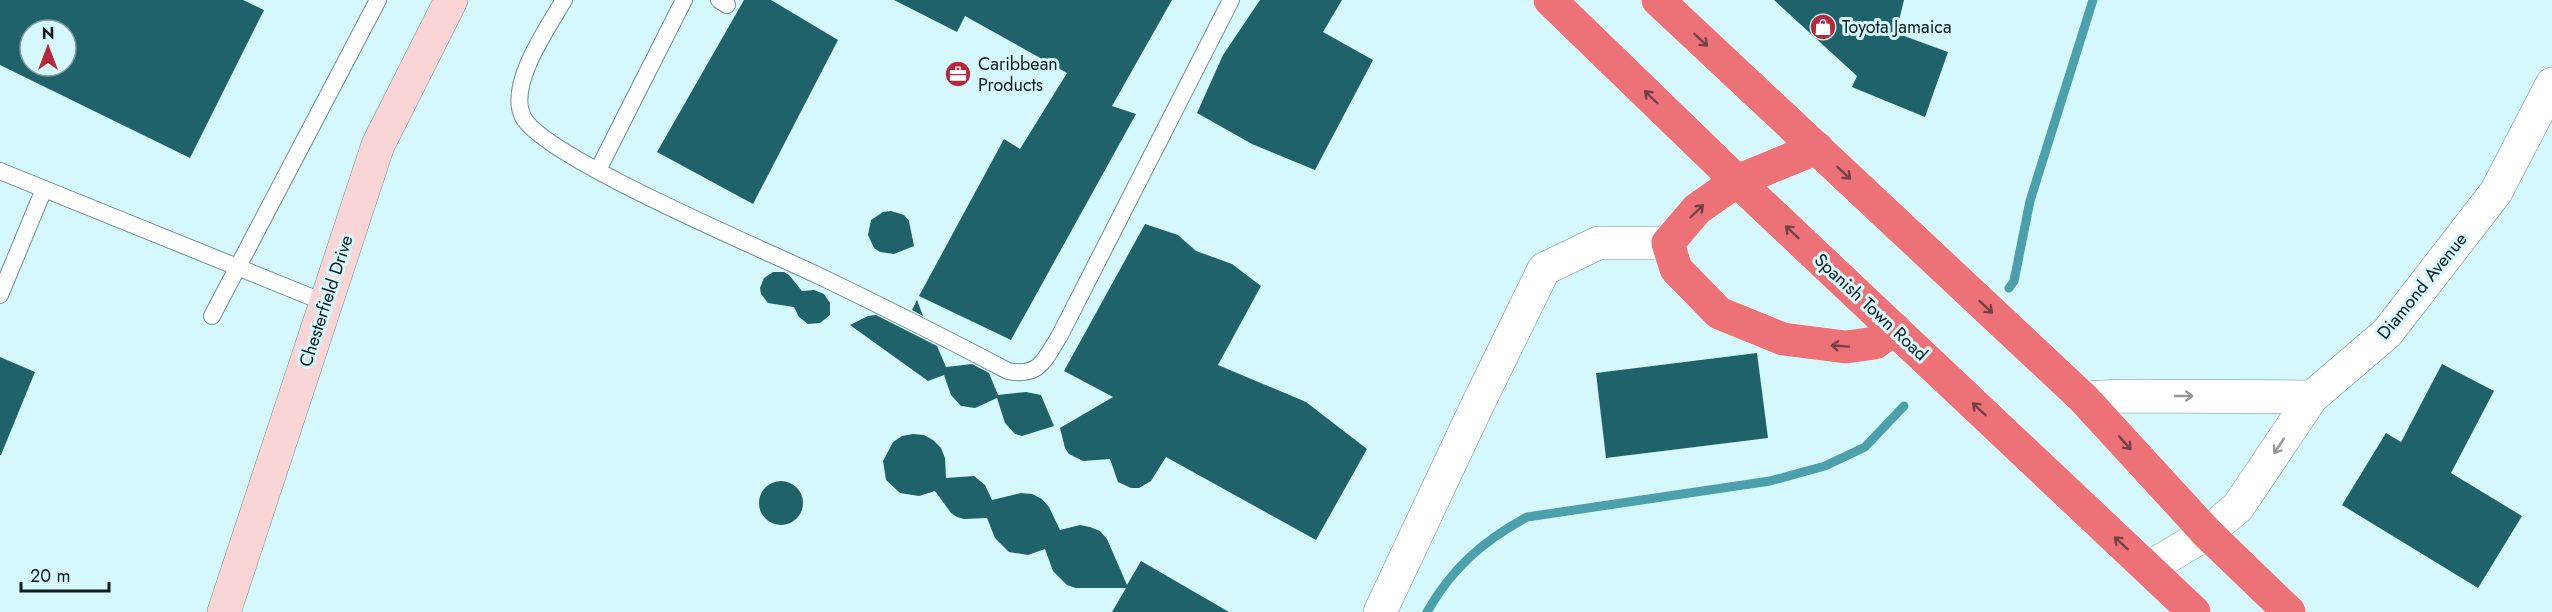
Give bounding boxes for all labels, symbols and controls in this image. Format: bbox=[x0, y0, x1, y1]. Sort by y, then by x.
shop icon: Toyota Jamaica bbox=[1808, 12, 1838, 42]
place label: Toyota Jamaica bbox=[1842, 14, 1952, 40]
north arrow bbox=[18, 18, 78, 78]
text: N bbox=[42, 22, 54, 45]
one-way arrow bbox=[1694, 33, 1709, 47]
place label: Caribbean Products bbox=[978, 51, 1058, 98]
office icon: Caribbean Products bbox=[943, 59, 973, 89]
one-way arrow bbox=[1643, 90, 1658, 105]
one-way arrow bbox=[1836, 166, 1851, 180]
one-way arrow bbox=[1689, 204, 1704, 218]
one-way arrow bbox=[1784, 225, 1799, 240]
street label: Diamond Avenue bbox=[2371, 227, 2473, 345]
street label: Chesterfield Drive bbox=[292, 232, 360, 370]
street label: Spanish Town Road bbox=[1808, 247, 1934, 367]
one-way arrow bbox=[1978, 299, 1993, 313]
one-way arrow bbox=[1831, 340, 1851, 351]
one-way arrow bbox=[2173, 390, 2193, 402]
one-way arrow bbox=[1972, 402, 1987, 417]
one-way arrow bbox=[2118, 435, 2132, 450]
one-way arrow bbox=[2273, 437, 2285, 454]
one-way arrow bbox=[2114, 536, 2129, 550]
scale bar bbox=[21, 555, 110, 593]
text: 20 m bbox=[30, 563, 70, 589]

